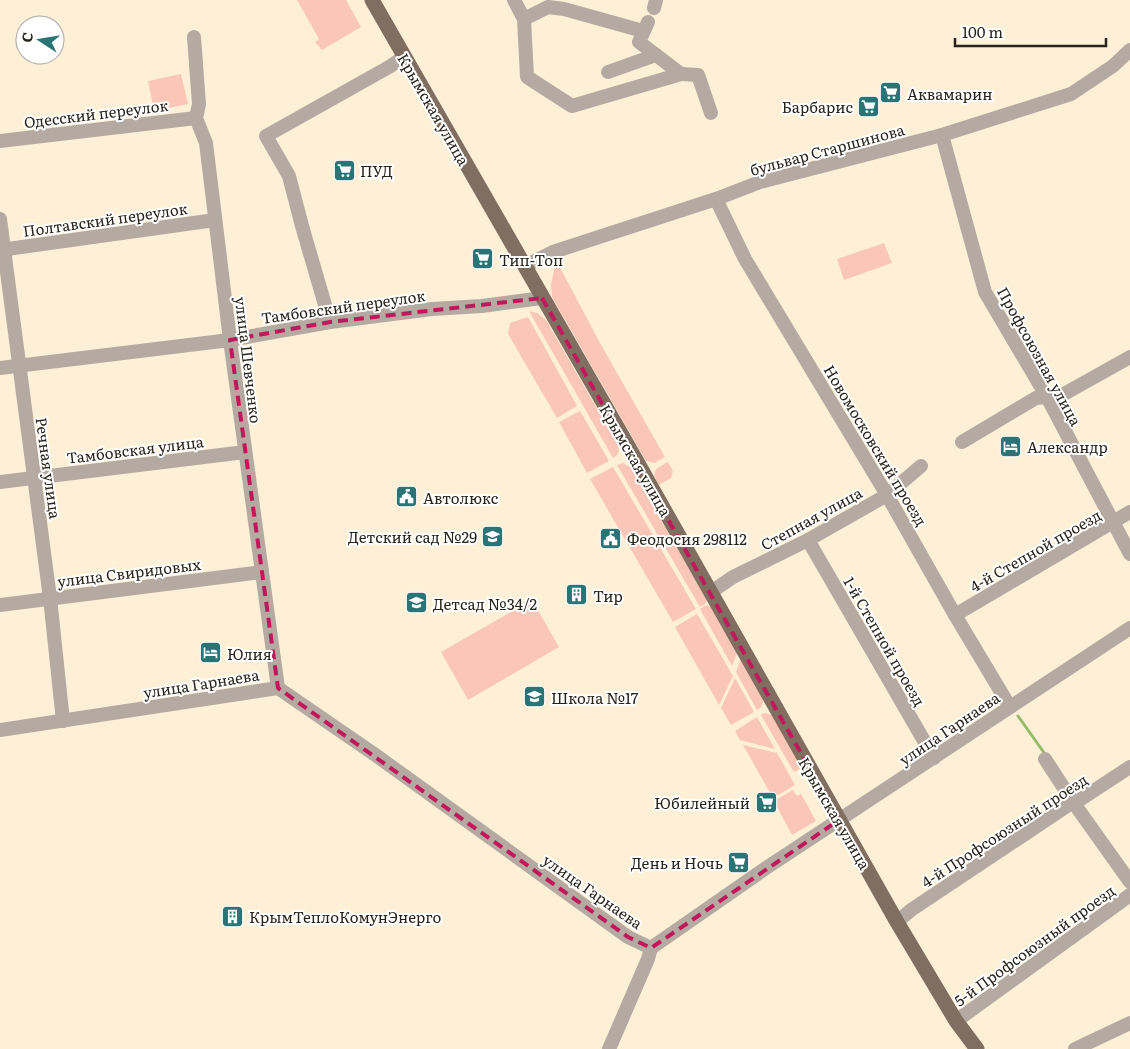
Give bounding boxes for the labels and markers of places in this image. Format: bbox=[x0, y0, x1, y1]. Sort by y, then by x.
supermarket icon: Аквамарин bbox=[879, 81, 903, 105]
place label: Аквамарин bbox=[907, 82, 993, 105]
supermarket icon: Барбарис bbox=[857, 94, 881, 118]
place label: Барбарис bbox=[782, 95, 854, 118]
supermarket icon: ПУД bbox=[332, 158, 356, 182]
place label: ПУД bbox=[360, 159, 393, 182]
supermarket icon: Тип-Топ bbox=[471, 247, 495, 271]
place label: Тип-Топ bbox=[499, 248, 563, 271]
hotel icon: Александр bbox=[999, 434, 1023, 458]
place label: Александр bbox=[1027, 435, 1108, 458]
public building icon: Автолюкс bbox=[395, 485, 419, 509]
place label: Автолюкс bbox=[423, 486, 499, 509]
school or university icon: Детский сад №29 bbox=[481, 524, 505, 548]
place label: Детский сад №29 bbox=[348, 525, 477, 548]
public building icon: Феодосия 298112 bbox=[599, 526, 623, 550]
place label: Феодосия 298112 bbox=[627, 527, 747, 550]
building icon: Тир bbox=[565, 583, 589, 607]
place label: Тир bbox=[593, 584, 623, 607]
school or university icon: Детсад №34/2 bbox=[405, 591, 429, 615]
place label: Детсад №34/2 bbox=[433, 592, 537, 615]
hotel icon: Юлия bbox=[199, 641, 223, 665]
place label: Юлия bbox=[227, 642, 272, 665]
school or university icon: Школа №17 bbox=[523, 685, 547, 709]
place label: Школа №17 bbox=[551, 686, 639, 709]
supermarket icon: Юбилейный bbox=[754, 790, 778, 814]
place label: Юбилейный bbox=[654, 791, 750, 814]
supermarket icon: День и Ночь bbox=[727, 850, 751, 874]
place label: День и Ночь bbox=[631, 851, 723, 874]
building icon: КрымТеплоКомунЭнерго bbox=[221, 904, 245, 928]
place label: КрымТеплоКомунЭнерго bbox=[249, 905, 442, 928]

